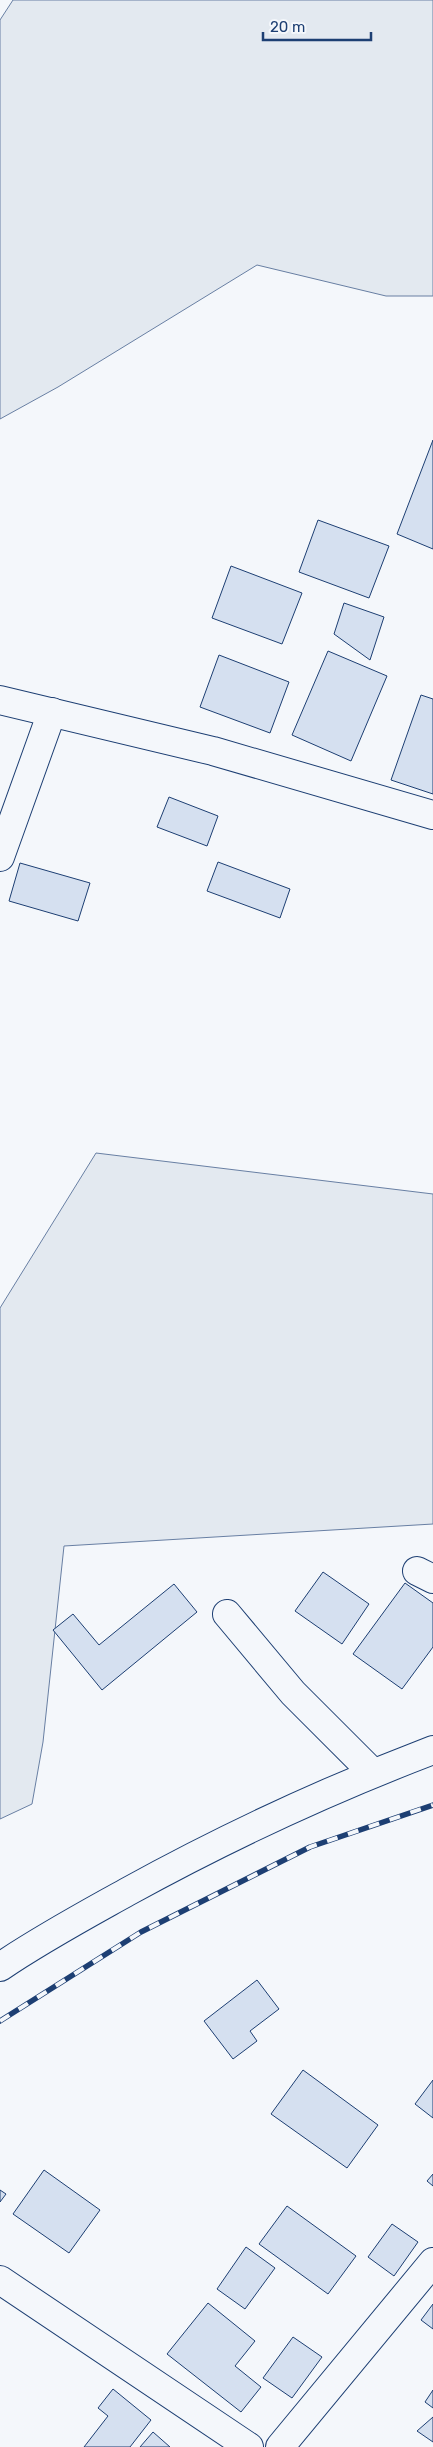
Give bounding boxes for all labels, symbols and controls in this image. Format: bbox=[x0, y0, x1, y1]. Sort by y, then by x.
scale bar bbox=[263, 10, 370, 42]
text: 20 m bbox=[270, 18, 305, 36]

